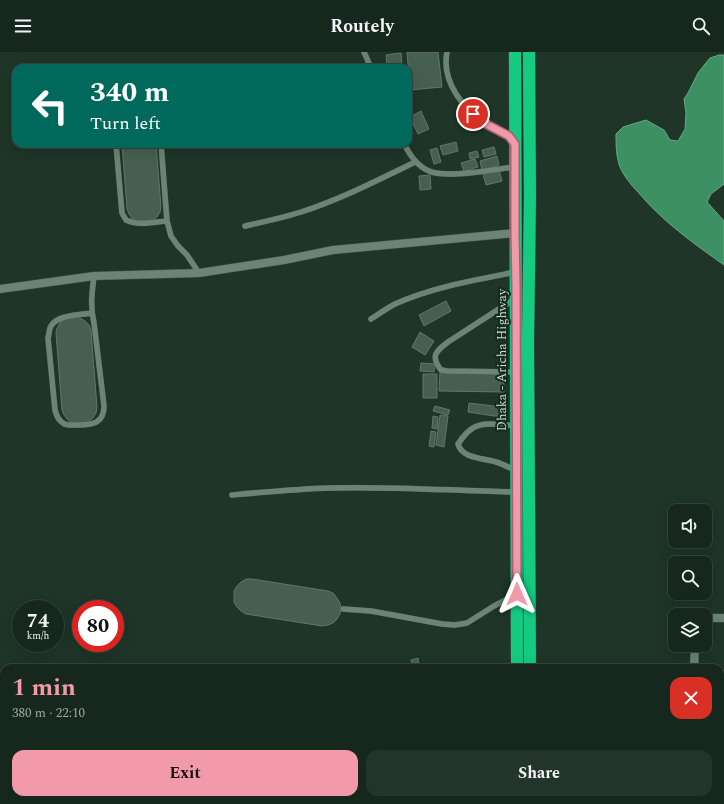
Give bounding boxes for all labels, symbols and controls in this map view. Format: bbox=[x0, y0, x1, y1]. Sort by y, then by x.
text: Routely bbox=[330, 13, 394, 40]
icon: menu bbox=[12, 15, 34, 37]
icon: search bbox=[690, 15, 712, 37]
text: 340 m bbox=[90, 71, 169, 114]
icon: left bbox=[24, 80, 76, 132]
pin bbox=[456, 97, 490, 131]
icon: arrive bbox=[462, 103, 484, 125]
text: Turn left bbox=[90, 110, 161, 137]
street label: Dhaka - Aricha Highway bbox=[492, 288, 512, 431]
map controls bbox=[668, 504, 712, 652]
button: sound bbox=[668, 504, 712, 548]
button: search bbox=[668, 556, 712, 600]
position arrow bbox=[496, 573, 538, 615]
speed limit sign: 80 bbox=[72, 600, 124, 652]
text: 74 bbox=[27, 606, 49, 636]
button: layers bbox=[668, 608, 712, 652]
text: km/h bbox=[27, 628, 49, 644]
text: 1 min bbox=[12, 670, 76, 706]
button: close bbox=[670, 677, 712, 719]
text: 380 m · 22:10 bbox=[12, 703, 85, 723]
button: Exit bbox=[12, 750, 358, 796]
button: Share bbox=[366, 750, 712, 796]

